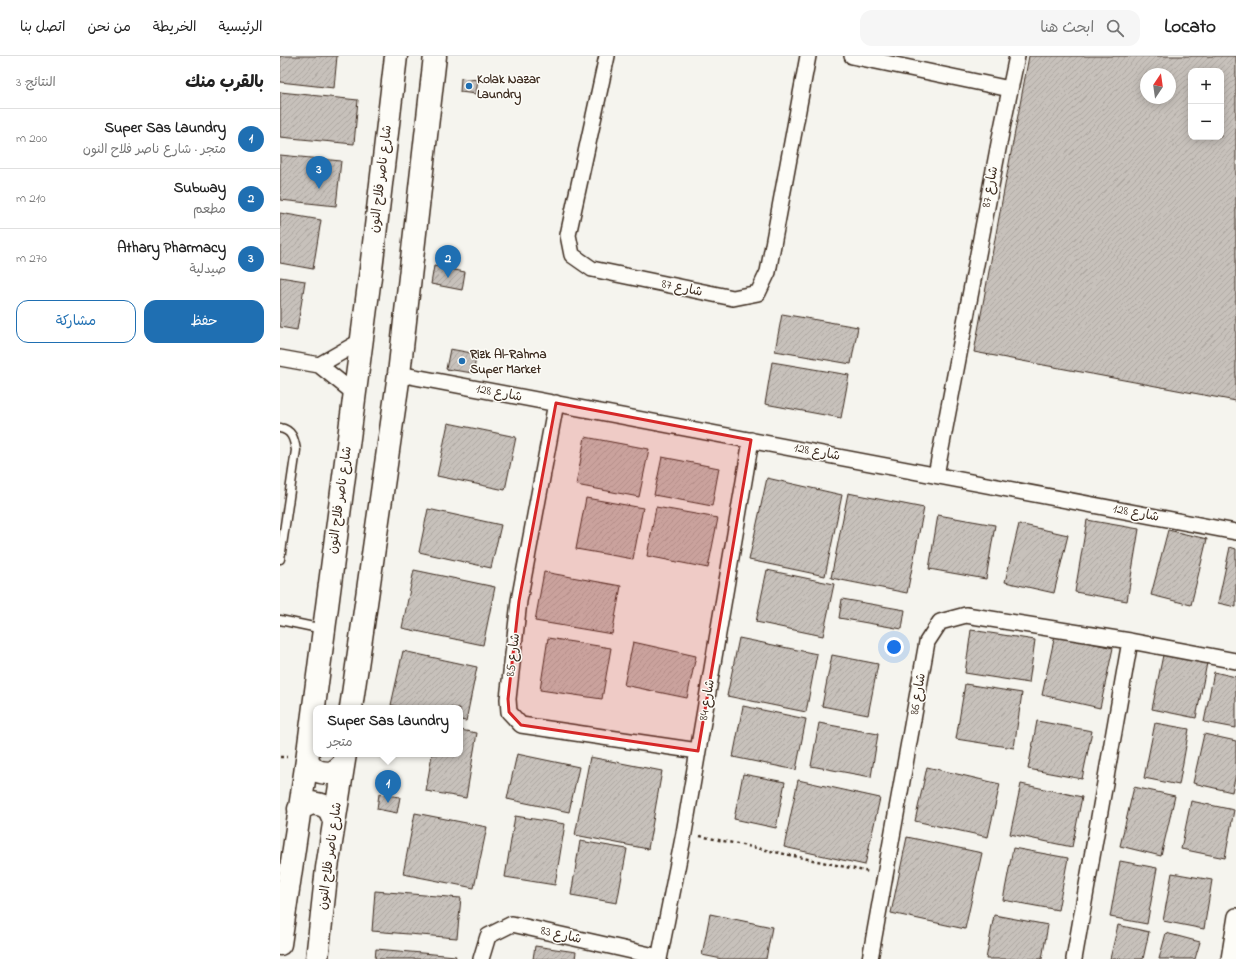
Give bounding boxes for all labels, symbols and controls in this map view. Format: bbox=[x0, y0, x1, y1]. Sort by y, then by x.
search box bbox=[860, 10, 1140, 46]
text: Locato bbox=[1164, 14, 1216, 41]
text: اتصل بنا bbox=[20, 17, 65, 38]
text: من نحن bbox=[87, 17, 131, 38]
text: الخريطة bbox=[153, 17, 197, 38]
text: الرئيسية bbox=[219, 17, 263, 38]
text: ابحث هنا bbox=[1040, 17, 1094, 39]
icon: search bbox=[1104, 17, 1126, 39]
north arrow bbox=[1140, 68, 1176, 104]
map controls bbox=[1188, 68, 1224, 140]
button: + bbox=[1188, 68, 1224, 104]
text: بالقرب منك bbox=[185, 70, 264, 95]
place label: Kolak Nazar Laundry bbox=[477, 70, 541, 106]
text: النتائج: 3 bbox=[16, 73, 56, 92]
marker: Kolak Nazar Laundry bbox=[464, 81, 474, 91]
button: − bbox=[1188, 104, 1224, 140]
text: Super Sas Laundry bbox=[104, 117, 226, 139]
street label: شارع ناصر فلاح النون bbox=[365, 124, 397, 234]
text: 200 m bbox=[16, 129, 47, 148]
text: 1 bbox=[249, 129, 253, 148]
text: متجر · شارع ناصر فلاح النون bbox=[83, 140, 226, 159]
pin: 3 bbox=[306, 156, 332, 189]
street label: شارع 87 bbox=[977, 165, 1003, 209]
text: Subway bbox=[174, 177, 226, 199]
text: 210 m bbox=[16, 189, 46, 208]
text: 2 bbox=[248, 189, 254, 208]
text: مطعم bbox=[193, 200, 226, 219]
text: Athary Pharmacy bbox=[117, 237, 226, 259]
pin: 2 bbox=[435, 245, 461, 278]
text: 270 m bbox=[16, 249, 47, 268]
text: 3 bbox=[248, 249, 254, 268]
text: صيدلية bbox=[189, 260, 226, 279]
street label: شارع 87 bbox=[660, 274, 704, 302]
button: مشاركة bbox=[16, 300, 136, 343]
button: حفظ bbox=[144, 300, 264, 343]
place label: Rizk Al-Rahma Super Market bbox=[469, 345, 546, 379]
marker: Rizk Al-Rahma Super Market bbox=[457, 356, 467, 366]
street label: شارع 128 bbox=[474, 379, 524, 407]
street label: شارع 128 bbox=[792, 438, 842, 466]
street label: شارع ناصر فلاح النون bbox=[323, 445, 357, 555]
street label: شارع 128 bbox=[1111, 499, 1161, 527]
street label: شارع 85 bbox=[501, 632, 525, 678]
your location bbox=[884, 637, 904, 657]
street label: شارع 86 bbox=[905, 672, 931, 716]
street label: شارع 84 bbox=[694, 678, 720, 722]
popup bbox=[313, 705, 463, 757]
text: Super Sas Laundry bbox=[327, 710, 449, 732]
text: متجر bbox=[327, 733, 353, 752]
pin: 1 bbox=[375, 770, 401, 803]
street label: شارع ناصر فلاح النون bbox=[313, 801, 347, 911]
street label: شارع 83 bbox=[539, 921, 583, 949]

